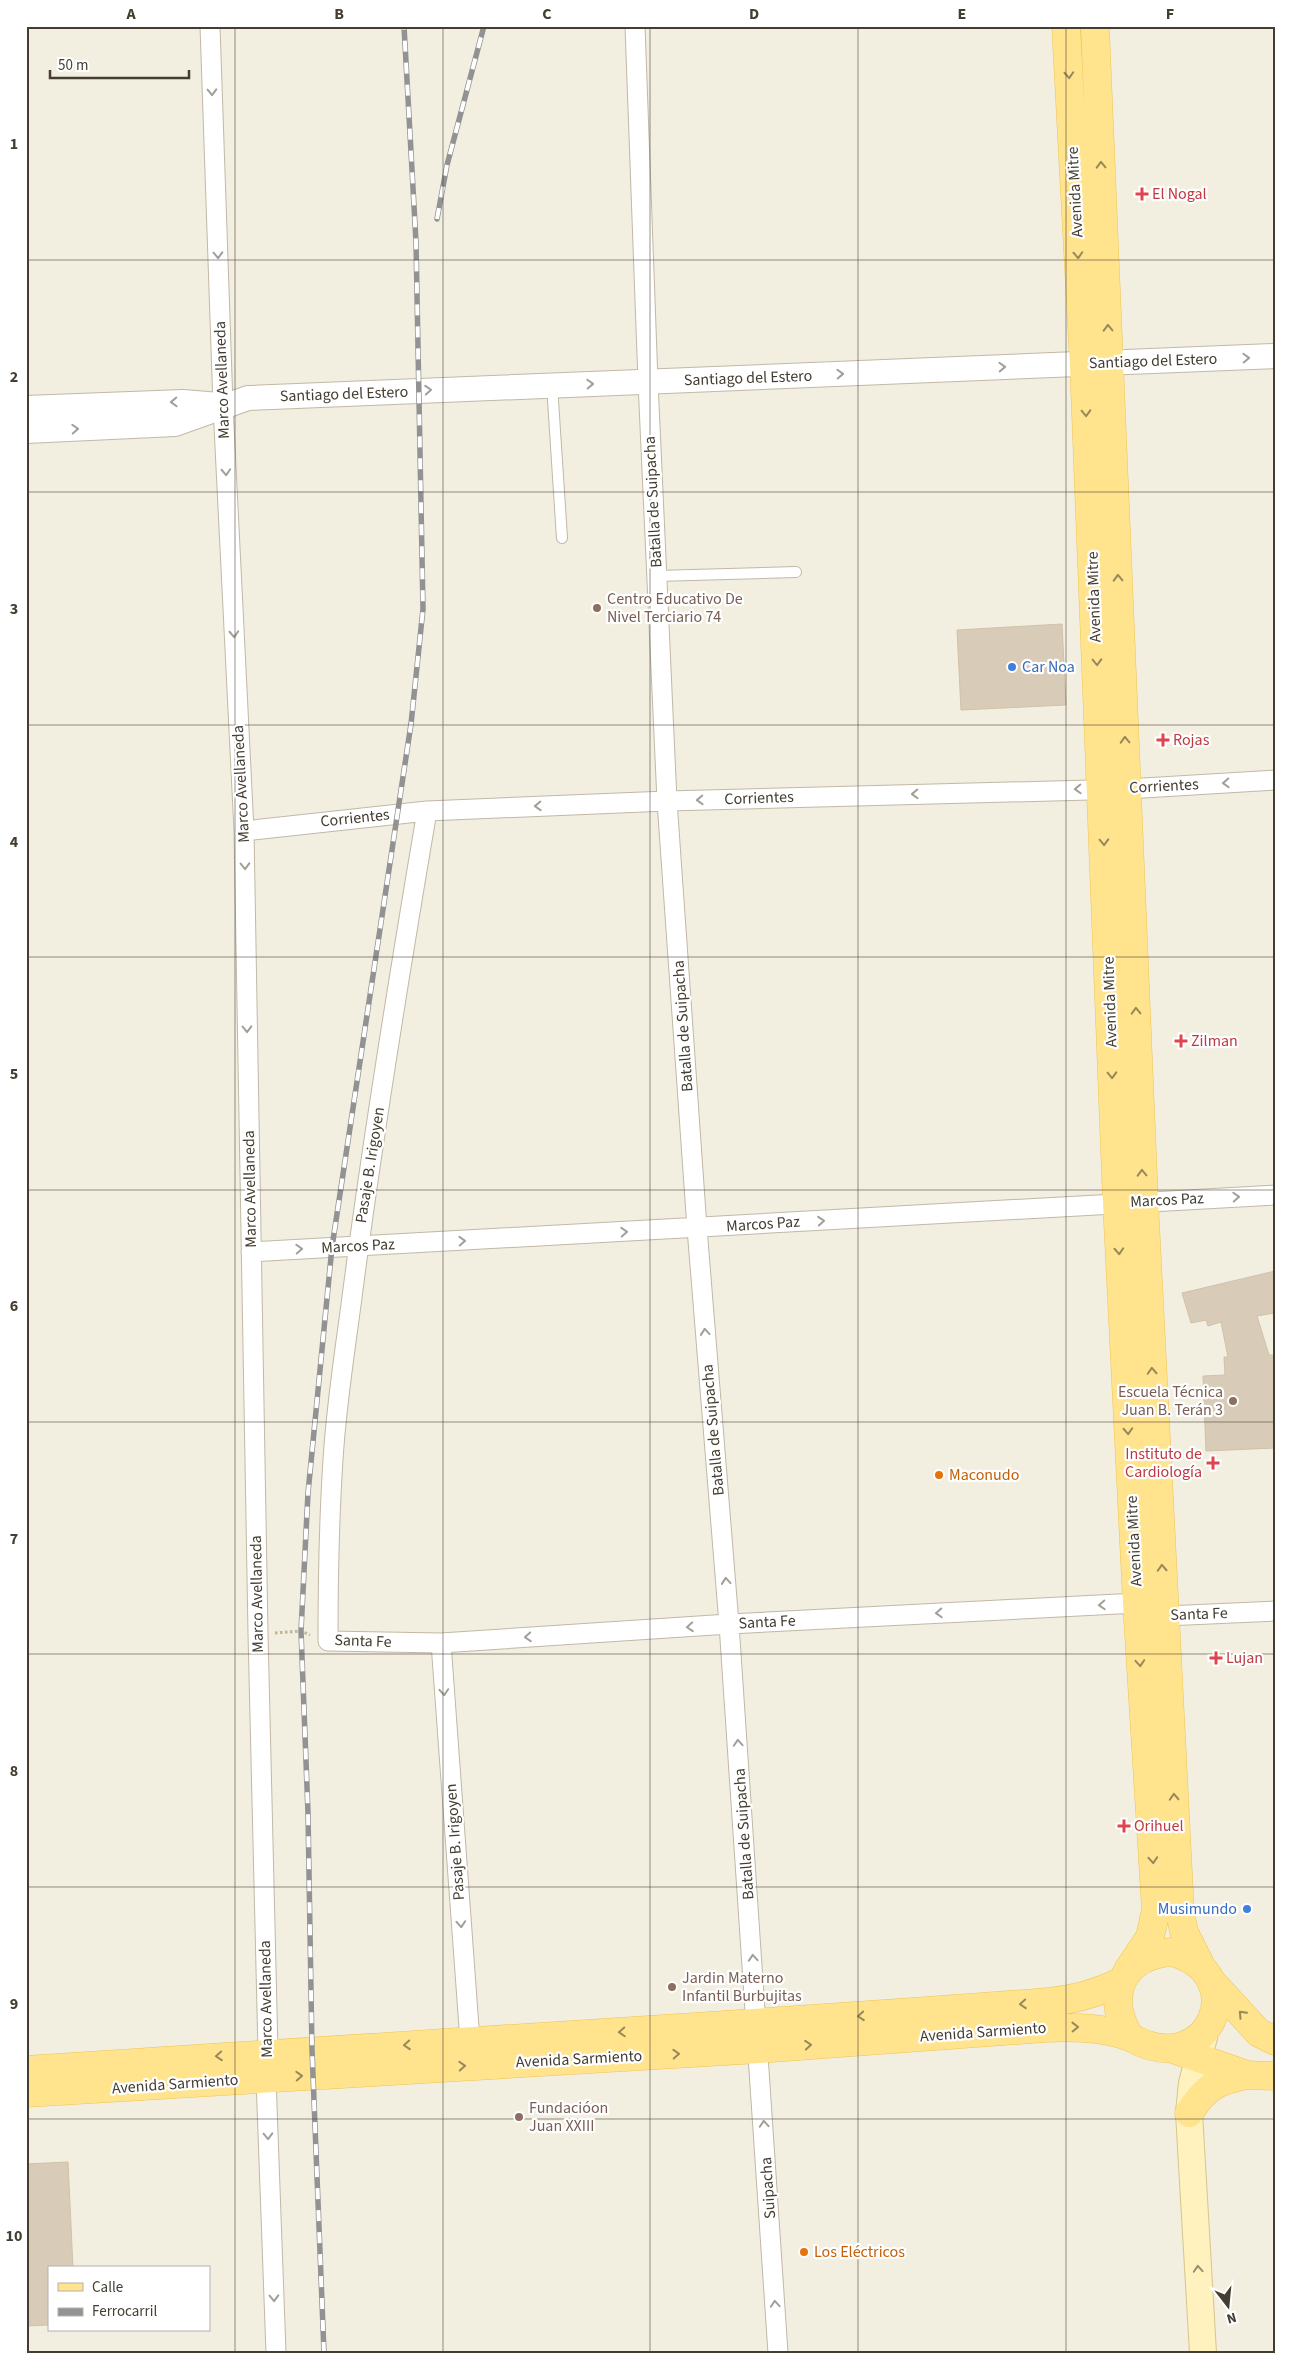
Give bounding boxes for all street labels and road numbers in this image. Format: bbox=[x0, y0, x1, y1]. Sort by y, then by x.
street label: Avenida Mitre bbox=[1062, 146, 1088, 238]
street label: Marco Avellaneda bbox=[209, 321, 235, 439]
street label: Santiago del Estero bbox=[1088, 348, 1218, 374]
street label: Santiago del Estero bbox=[683, 365, 813, 391]
street label: Santiago del Estero bbox=[279, 381, 409, 407]
street label: Batalla de Suipacha bbox=[639, 436, 667, 568]
street label: Avenida Mitre bbox=[1081, 551, 1107, 643]
street label: Marco Avellaneda bbox=[227, 725, 255, 843]
street label: Corrientes bbox=[1129, 773, 1200, 799]
street label: Corrientes bbox=[724, 786, 794, 810]
street label: Corrientes bbox=[319, 803, 391, 833]
street label: Avenida Mitre bbox=[1097, 956, 1123, 1048]
street label: Batalla de Suipacha bbox=[667, 959, 699, 1093]
street label: Pasaje B. Irigoyen bbox=[350, 1105, 390, 1225]
street label: Marco Avellaneda bbox=[238, 1130, 262, 1248]
street label: Marcos Paz bbox=[1130, 1187, 1205, 1213]
street label: Marcos Paz bbox=[725, 1210, 801, 1238]
street label: Marcos Paz bbox=[321, 1233, 396, 1259]
street label: Batalla de Suipacha bbox=[696, 1363, 730, 1497]
street label: Avenida Mitre bbox=[1121, 1495, 1147, 1587]
street label: Marco Avellaneda bbox=[245, 1535, 269, 1653]
street label: Santa Fe bbox=[1170, 1602, 1228, 1626]
street label: Santa Fe bbox=[738, 1610, 796, 1634]
street label: Santa Fe bbox=[334, 1629, 392, 1653]
street label: Batalla de Suipacha bbox=[728, 1767, 760, 1901]
street label: Pasaje B. Irigoyen bbox=[440, 1783, 470, 1901]
street label: Marco Avellaneda bbox=[254, 1940, 278, 2058]
street label: Avenida Sarmiento bbox=[919, 2017, 1047, 2047]
street label: Avenida Sarmiento bbox=[515, 2045, 643, 2073]
street label: Avenida Sarmiento bbox=[111, 2069, 239, 2099]
street label: Suipacha bbox=[755, 2156, 781, 2220]

